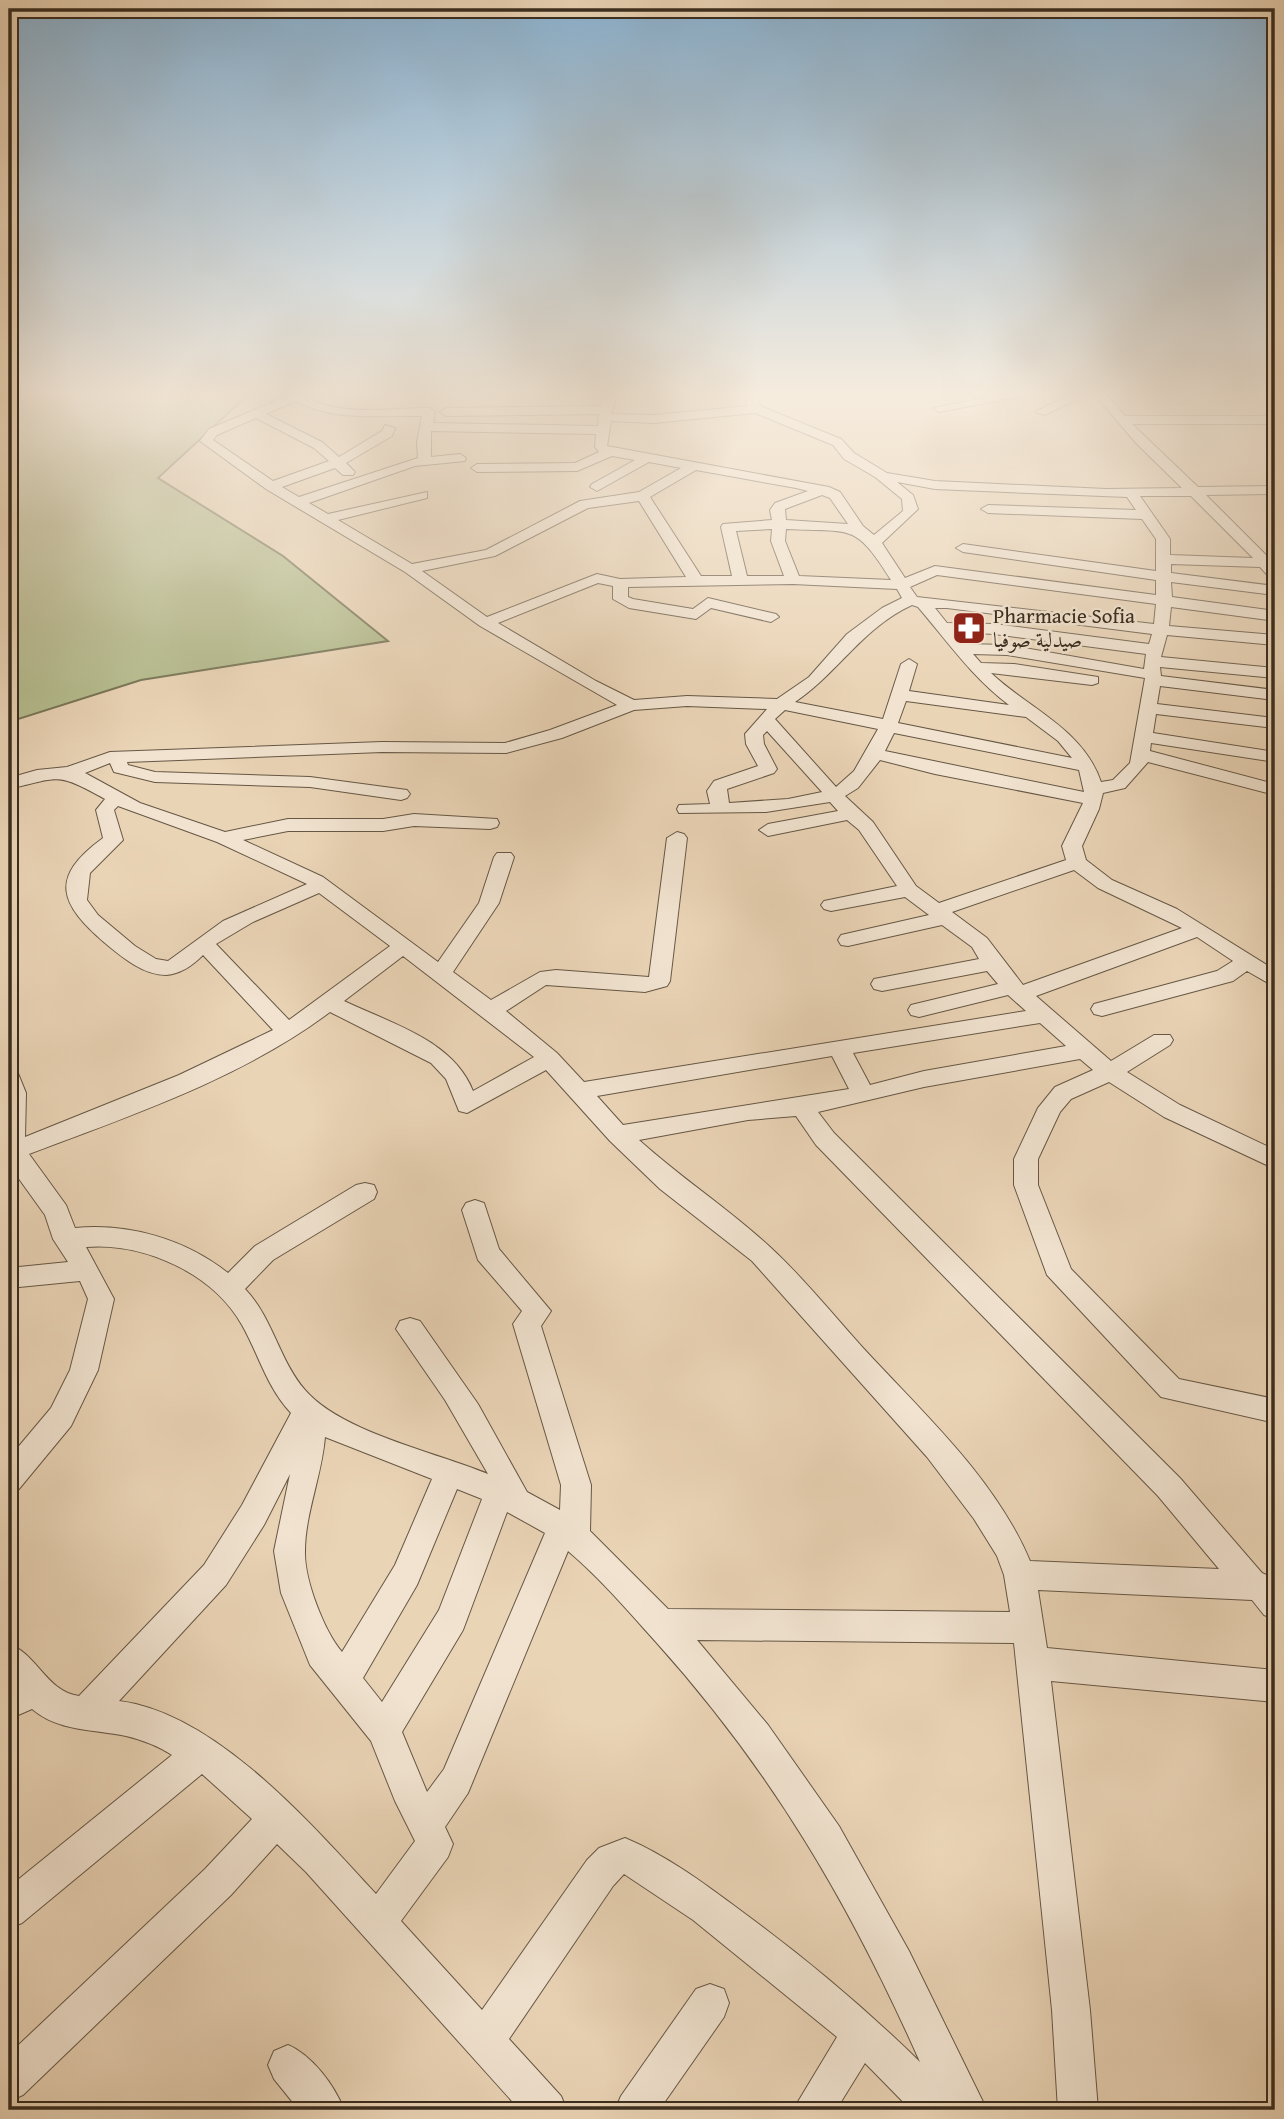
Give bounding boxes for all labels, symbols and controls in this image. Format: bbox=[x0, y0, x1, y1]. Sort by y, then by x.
place label: Pharmacie Sofia صيدلية صوفيا bbox=[993, 600, 1135, 655]
pharmacy icon: Pharmacie Sofia صيدلية صوفيا bbox=[950, 609, 988, 647]

